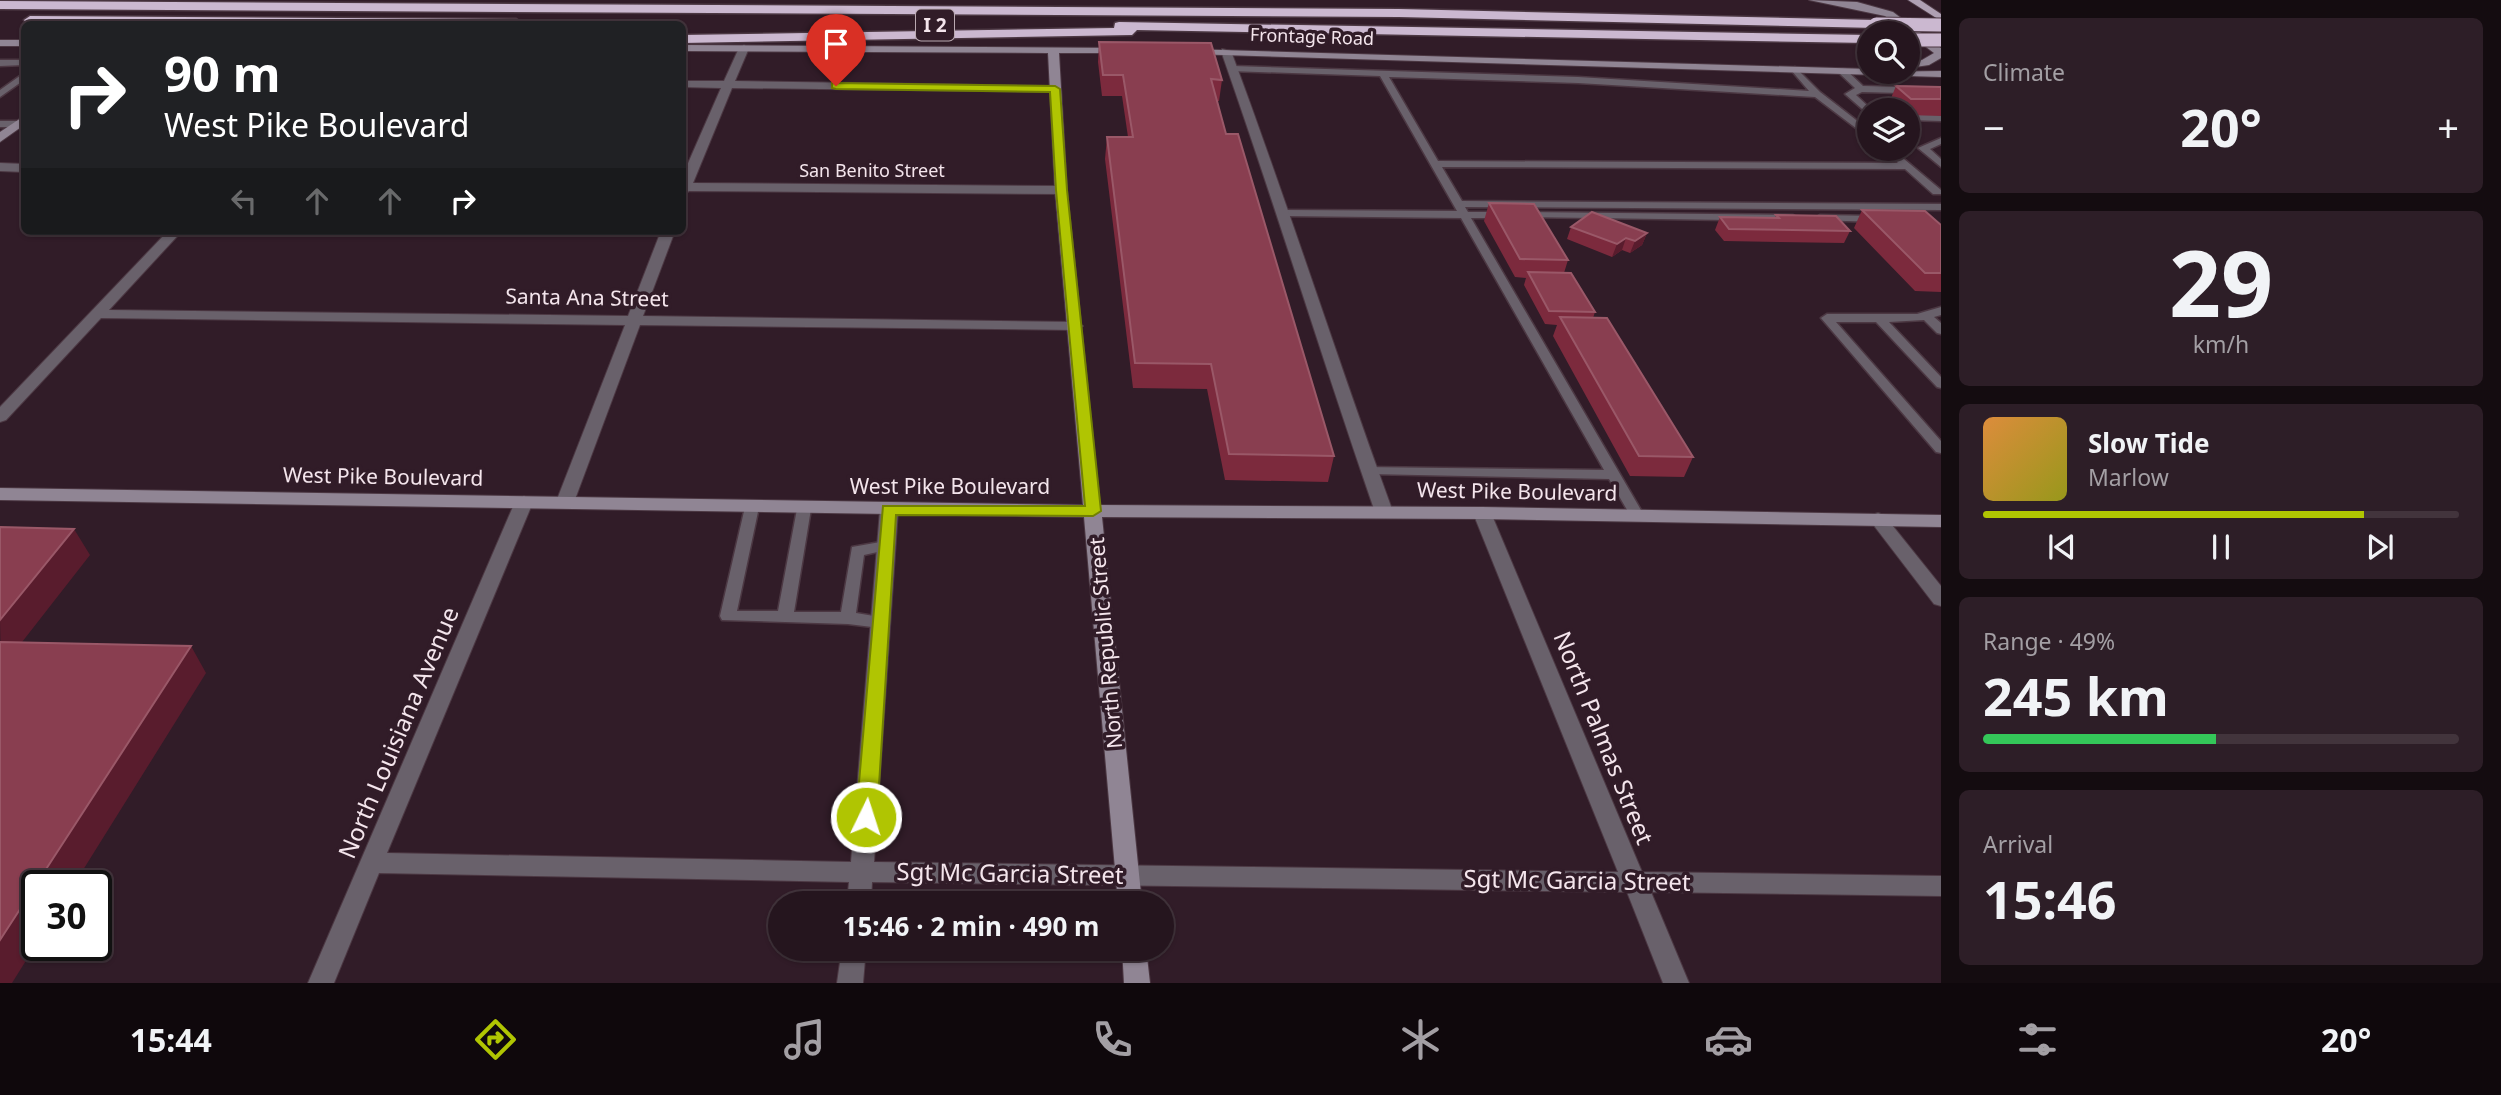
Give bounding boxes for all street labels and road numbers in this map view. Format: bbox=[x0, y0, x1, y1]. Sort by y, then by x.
road number: I 2 bbox=[916, 10, 954, 41]
street label: Frontage Road bbox=[1250, 22, 1375, 50]
street label: San Benito Street bbox=[799, 158, 945, 182]
street label: Santa Ana Street bbox=[505, 282, 669, 312]
street label: West Pike Boulevard bbox=[283, 460, 483, 492]
street label: West Pike Boulevard bbox=[850, 472, 1050, 500]
street label: West Pike Boulevard bbox=[1417, 475, 1617, 507]
street label: North Republic Street bbox=[1082, 536, 1128, 750]
street label: North Louisiana Avenue bbox=[330, 601, 466, 863]
street label: North Palmas Street bbox=[1547, 626, 1662, 849]
street label: Sgt Mc Garcia Street bbox=[896, 854, 1124, 891]
street label: Sgt Mc Garcia Street bbox=[1463, 861, 1691, 898]

